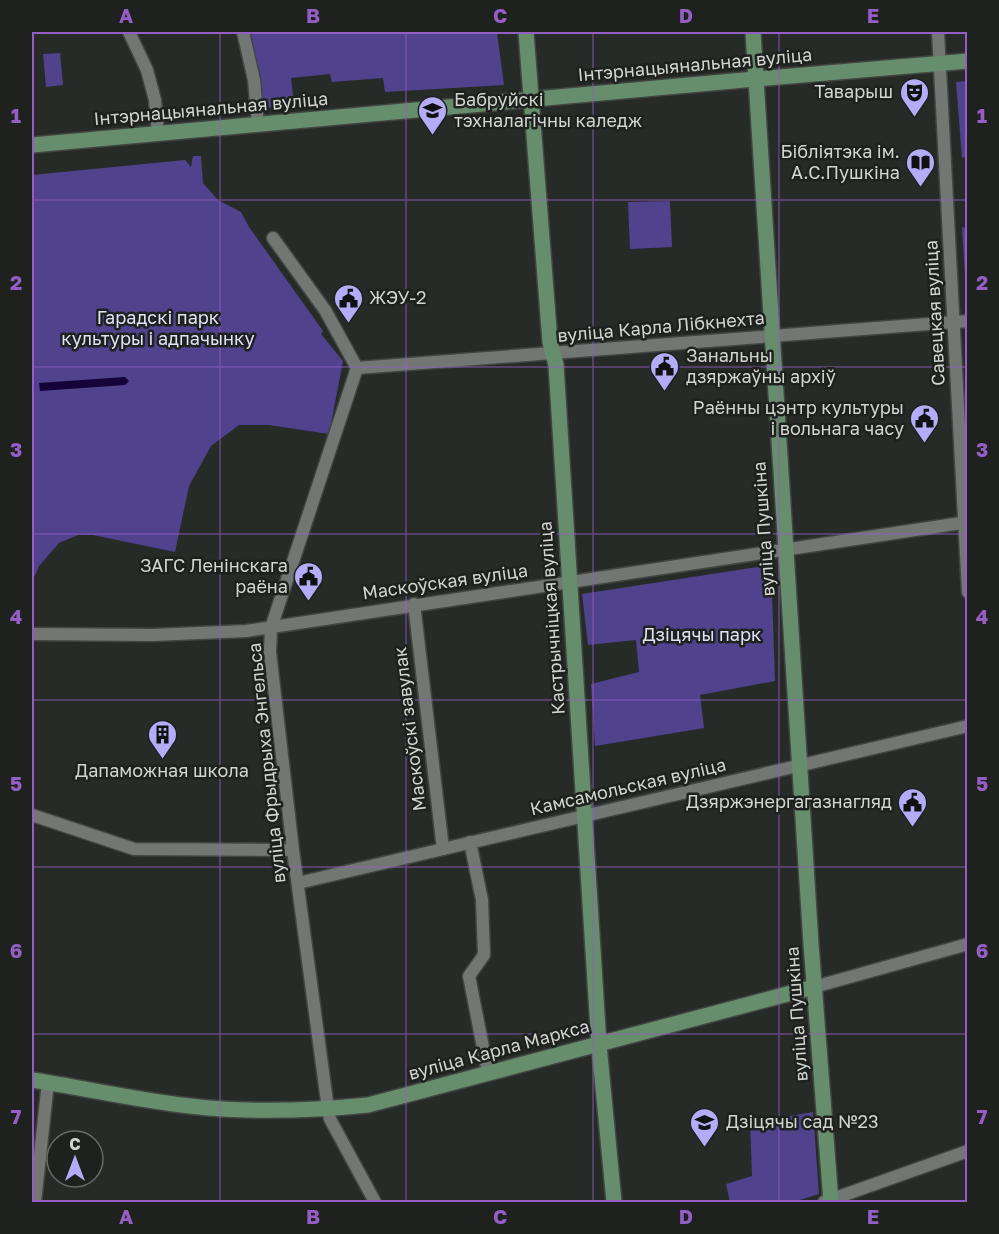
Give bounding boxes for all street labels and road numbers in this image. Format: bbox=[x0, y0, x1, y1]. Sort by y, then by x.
street label: Інтэрнацыянальная вуліца bbox=[577, 43, 813, 85]
street label: Інтэрнацыянальная вуліца bbox=[93, 87, 329, 129]
street label: Савецкая вуліца bbox=[919, 240, 949, 386]
street label: вуліца Карла Лібкнехта bbox=[556, 306, 765, 346]
street label: вуліца Пушкіна bbox=[747, 461, 779, 597]
street label: Кастрычніцкая вуліца bbox=[533, 521, 569, 716]
street label: Маскоўская вуліца bbox=[361, 559, 529, 604]
street label: вуліца Фрыдрыха Энгельса bbox=[242, 642, 290, 884]
street label: Маскоўскі завулак bbox=[388, 646, 430, 812]
street label: Камсамольская вуліца bbox=[528, 753, 728, 819]
street label: вуліца Пушкіна bbox=[780, 946, 812, 1082]
street label: вуліца Карла Маркса bbox=[406, 1014, 592, 1084]

